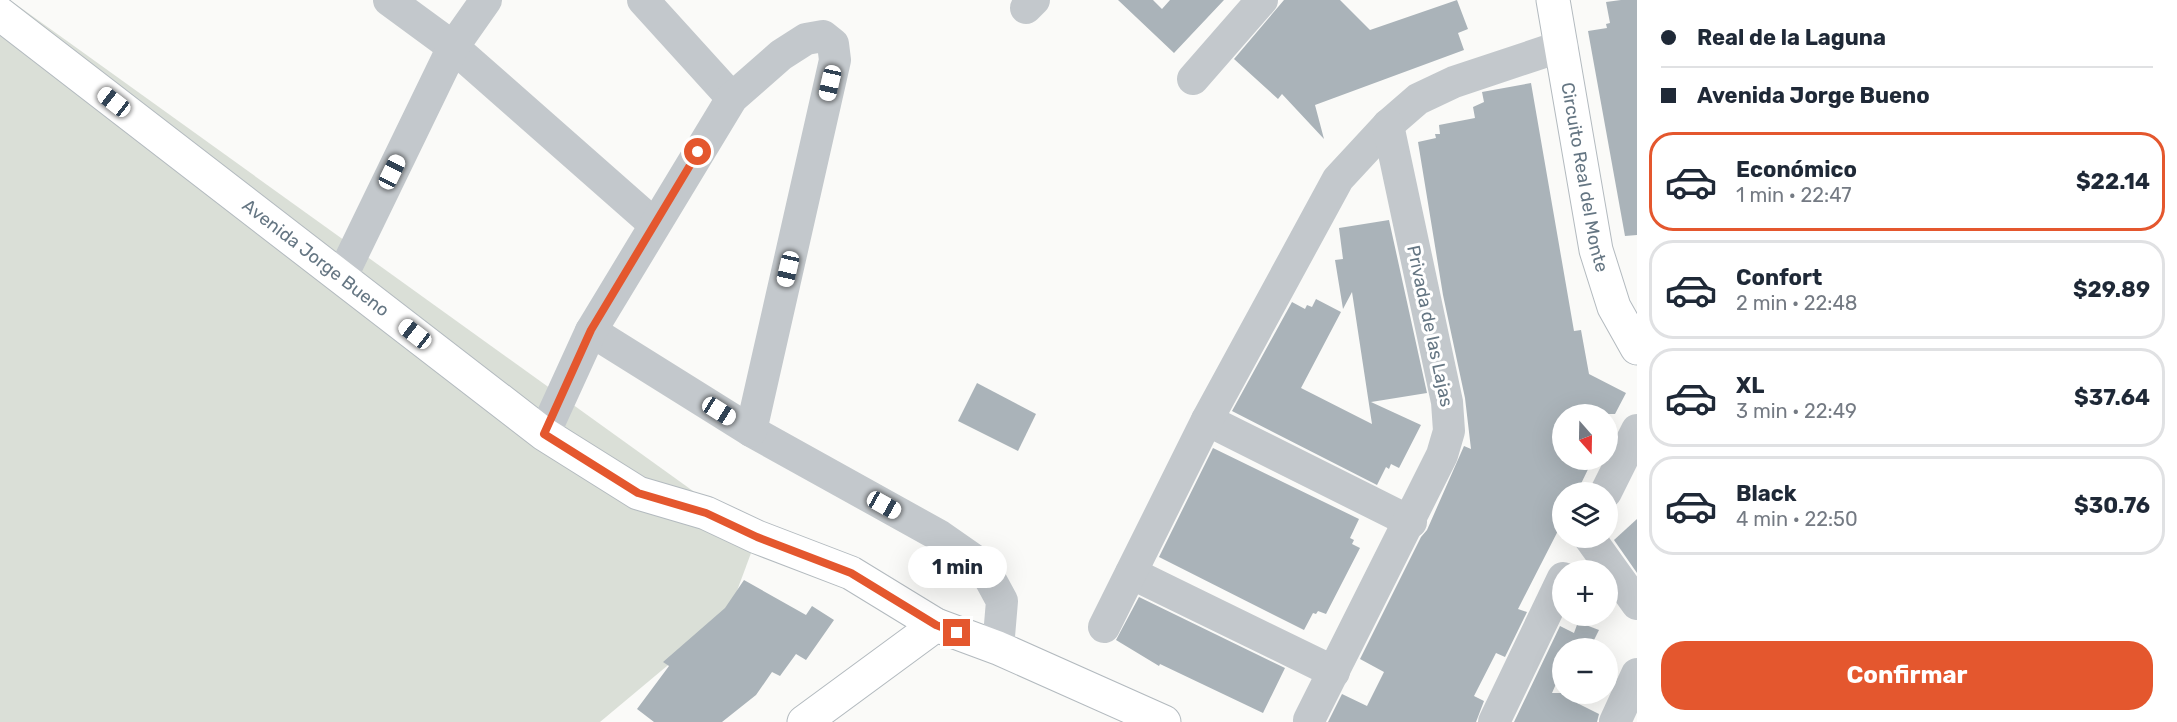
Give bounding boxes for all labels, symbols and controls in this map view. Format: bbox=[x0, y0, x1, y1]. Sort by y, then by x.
text: Real de la Laguna bbox=[1697, 24, 1886, 51]
car bbox=[817, 63, 843, 103]
street label: Circuito Real del Monte bbox=[1556, 81, 1613, 275]
text: Avenida Jorge Bueno bbox=[1697, 82, 1930, 109]
car bbox=[94, 84, 134, 120]
route start bbox=[684, 138, 711, 165]
car bbox=[376, 152, 408, 192]
icon: car bbox=[1664, 155, 1718, 209]
text: Económico bbox=[1736, 156, 1857, 183]
text: $22.14 bbox=[2076, 168, 2150, 195]
text: 1 min · 22:47 bbox=[1736, 183, 1852, 207]
street label: Avenida Jorge Bueno bbox=[238, 194, 394, 321]
street label: Privada de las Lajas bbox=[1402, 243, 1458, 409]
car bbox=[775, 249, 801, 289]
icon: car bbox=[1664, 263, 1718, 317]
text: Confort bbox=[1736, 264, 1822, 291]
text: $29.89 bbox=[2073, 276, 2150, 303]
text: 2 min · 22:48 bbox=[1736, 291, 1858, 315]
car bbox=[395, 316, 435, 352]
icon: car bbox=[1664, 371, 1718, 425]
text: XL bbox=[1736, 372, 1764, 399]
text: $37.64 bbox=[2074, 384, 2150, 411]
car bbox=[699, 394, 739, 428]
text: 3 min · 22:49 bbox=[1736, 399, 1857, 423]
north arrow bbox=[1552, 404, 1618, 470]
map controls bbox=[1552, 404, 1618, 704]
icon: car bbox=[1664, 479, 1718, 533]
text: Black bbox=[1736, 480, 1797, 507]
button: layers bbox=[1552, 482, 1618, 548]
car bbox=[864, 488, 904, 522]
text: $30.76 bbox=[2074, 492, 2150, 519]
text: 4 min · 22:50 bbox=[1736, 507, 1858, 531]
callout: 1 min bbox=[908, 546, 1006, 588]
text: 1 min bbox=[932, 555, 983, 579]
button: + bbox=[1552, 560, 1618, 626]
route end bbox=[943, 619, 970, 646]
button: − bbox=[1552, 638, 1618, 704]
button: Confirmar bbox=[1661, 641, 2153, 710]

